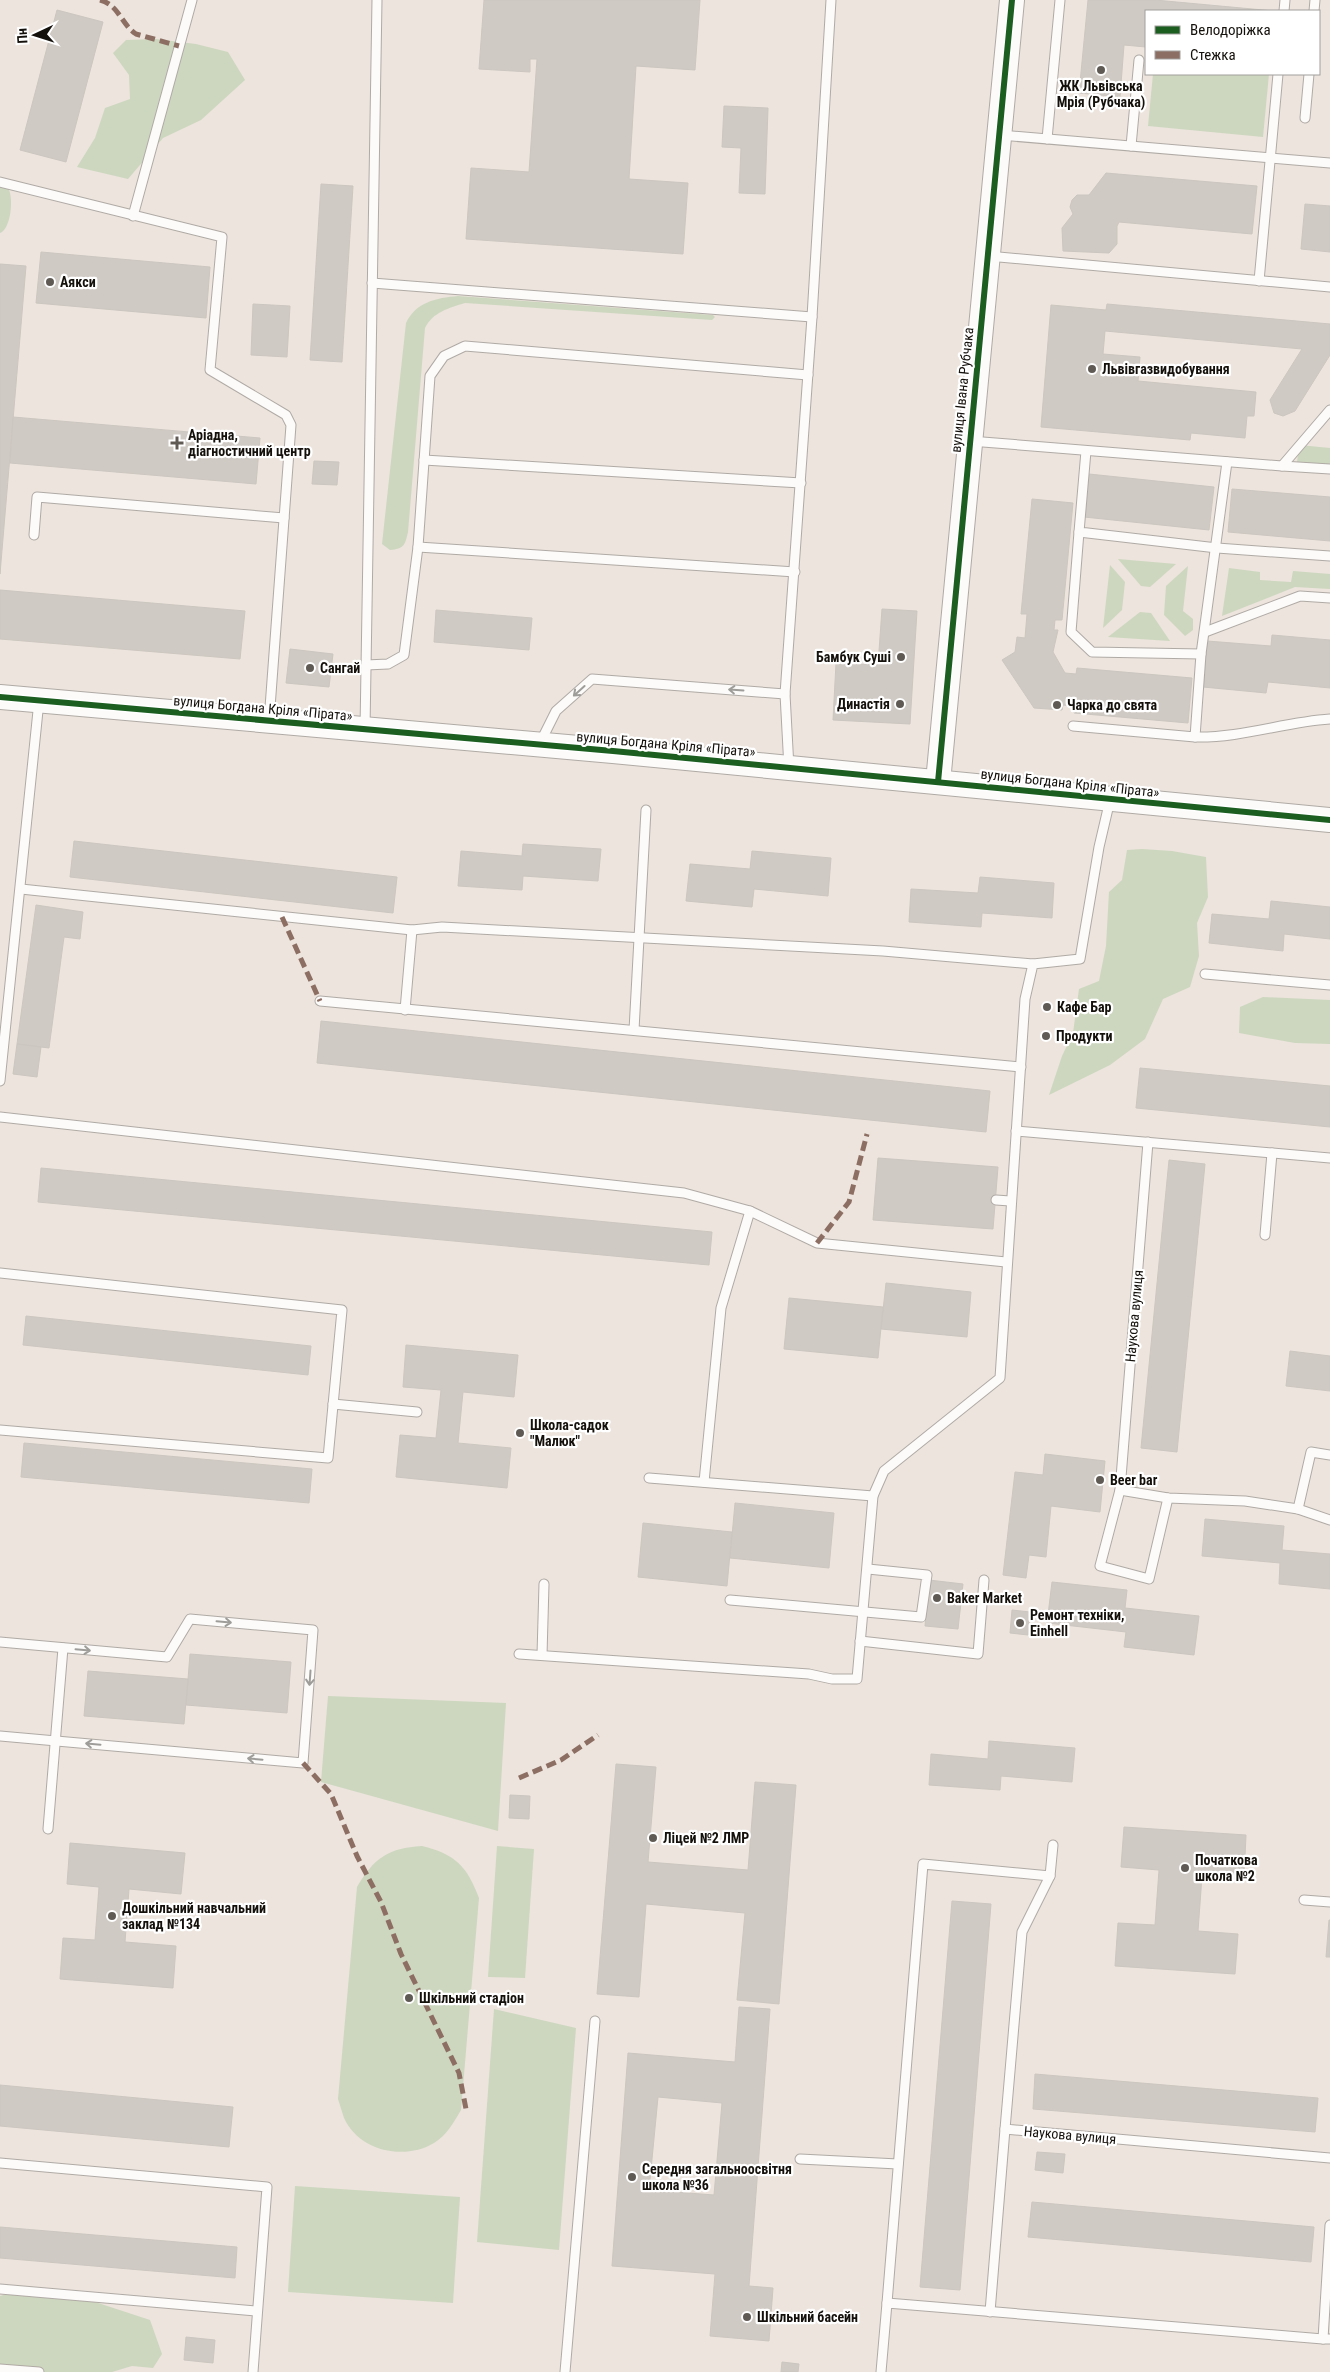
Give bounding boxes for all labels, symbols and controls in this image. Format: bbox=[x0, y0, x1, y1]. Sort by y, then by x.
north arrow bbox=[10, 10, 60, 60]
legend bbox=[1145, 10, 1320, 75]
text: Велодоріжка bbox=[1190, 21, 1271, 39]
text: Пн bbox=[14, 28, 31, 44]
text: Стежка bbox=[1190, 46, 1236, 64]
marker: ЖК Львівська Мрія (Рубчака) bbox=[1095, 64, 1107, 76]
place label: ЖК Львівська Мрія (Рубчака) bbox=[1057, 78, 1145, 111]
place label: Аякси bbox=[60, 274, 96, 290]
marker: Аякси bbox=[44, 276, 56, 288]
street label: вулиця Івана Рубчака bbox=[947, 327, 977, 453]
place label: Львівгазвидобування bbox=[1102, 361, 1230, 377]
marker: Львівгазвидобування bbox=[1086, 363, 1098, 375]
place label: Аріадна, діагностичний центр bbox=[188, 427, 311, 459]
marker: Аріадна, діагностичний центр bbox=[170, 436, 184, 450]
place label: Бамбук Суші bbox=[816, 649, 891, 665]
marker: Бамбук Суші bbox=[895, 651, 907, 663]
place label: Сангай bbox=[320, 660, 360, 676]
marker: Сангай bbox=[304, 662, 316, 674]
one-way arrow bbox=[572, 685, 585, 697]
one-way arrow bbox=[729, 685, 745, 695]
street label: вулиця Богдана Кріля «Пірата» bbox=[173, 692, 353, 724]
place label: Династія bbox=[837, 696, 890, 712]
place label: Чарка до свята bbox=[1067, 697, 1158, 713]
marker: Династія bbox=[894, 698, 906, 710]
marker: Чарка до свята bbox=[1051, 699, 1063, 711]
street label: вулиця Богдана Кріля «Пірата» bbox=[576, 728, 756, 760]
street label: вулиця Богдана Кріля «Пірата» bbox=[980, 766, 1160, 800]
place label: Кафе Бар bbox=[1057, 999, 1112, 1015]
marker: Кафе Бар bbox=[1041, 1001, 1053, 1013]
place label: Продукти bbox=[1056, 1028, 1113, 1044]
marker: Продукти bbox=[1040, 1030, 1052, 1042]
street label: Наукова вулиця bbox=[1122, 1269, 1146, 1363]
place label: Школа-садок "Малюк" bbox=[530, 1417, 609, 1449]
marker: Школа-садок "Малюк" bbox=[514, 1427, 526, 1439]
place label: Beer bar bbox=[1110, 1472, 1158, 1488]
marker: Beer bar bbox=[1094, 1474, 1106, 1486]
place label: Baker Market bbox=[947, 1590, 1022, 1606]
marker: Baker Market bbox=[931, 1592, 943, 1604]
place label: Ремонт техніки, Einhell bbox=[1030, 1607, 1124, 1639]
one-way arrow bbox=[215, 1617, 231, 1626]
marker: Ремонт техніки, Einhell bbox=[1014, 1617, 1026, 1629]
one-way arrow bbox=[75, 1645, 91, 1654]
one-way arrow bbox=[305, 1670, 314, 1686]
one-way arrow bbox=[85, 1740, 101, 1749]
one-way arrow bbox=[247, 1754, 263, 1764]
place label: Ліцей №2 ЛМР bbox=[663, 1830, 749, 1846]
marker: Ліцей №2 ЛМР bbox=[647, 1832, 659, 1844]
place label: Початкова школа №2 bbox=[1195, 1852, 1258, 1884]
marker: Початкова школа №2 bbox=[1179, 1862, 1191, 1874]
place label: Дошкільний навчальний заклад №134 bbox=[122, 1900, 266, 1932]
marker: Дошкільний навчальний заклад №134 bbox=[106, 1910, 118, 1922]
place label: Шкільний стадіон bbox=[419, 1990, 524, 2006]
marker: Шкільний стадіон bbox=[403, 1992, 415, 2004]
street label: Наукова вулиця bbox=[1023, 2123, 1117, 2147]
place label: Середня загальноосвітня школа №36 bbox=[642, 2161, 792, 2193]
marker: Середня загальноосвітня школа №36 bbox=[626, 2171, 638, 2183]
place label: Шкільний басейн bbox=[757, 2309, 858, 2325]
marker: Шкільний басейн bbox=[741, 2311, 753, 2323]

